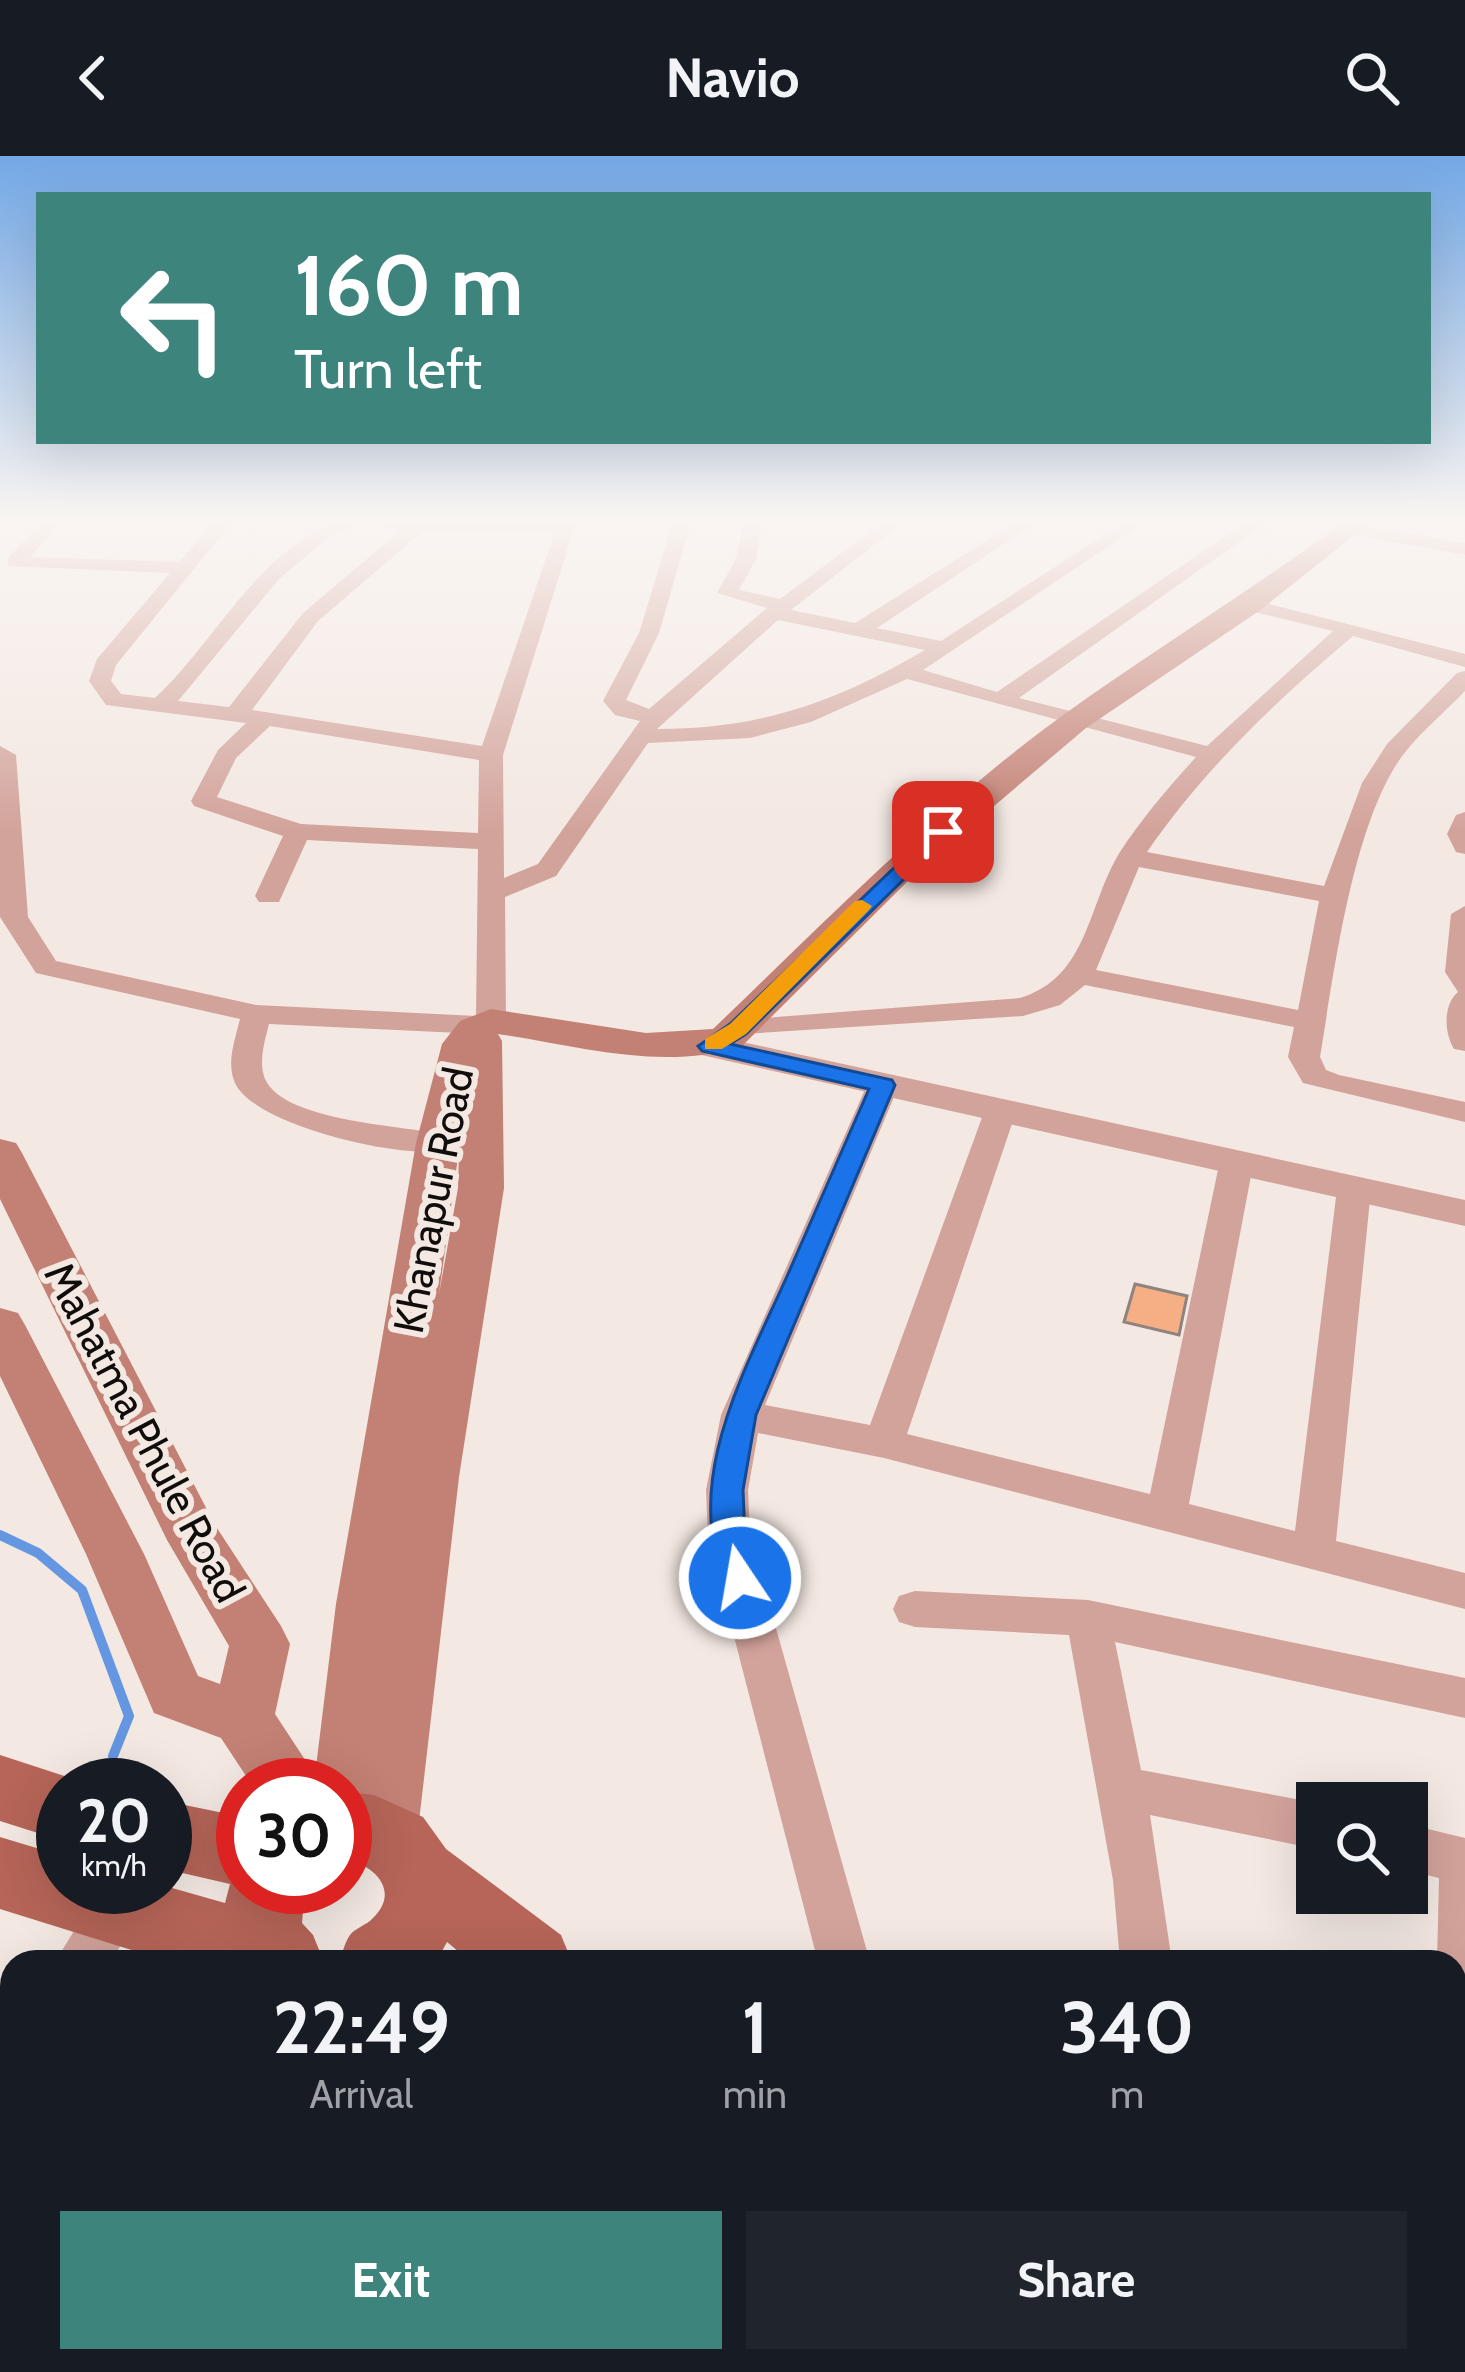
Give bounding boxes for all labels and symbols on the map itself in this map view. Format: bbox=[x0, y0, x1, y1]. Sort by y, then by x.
pin bbox=[892, 781, 994, 883]
street label: Khanapur Road bbox=[382, 1063, 484, 1337]
street label: Mahatma Phule Road bbox=[33, 1253, 257, 1611]
position arrow bbox=[677, 1515, 803, 1641]
speed limit sign: 30 bbox=[216, 1758, 372, 1914]

